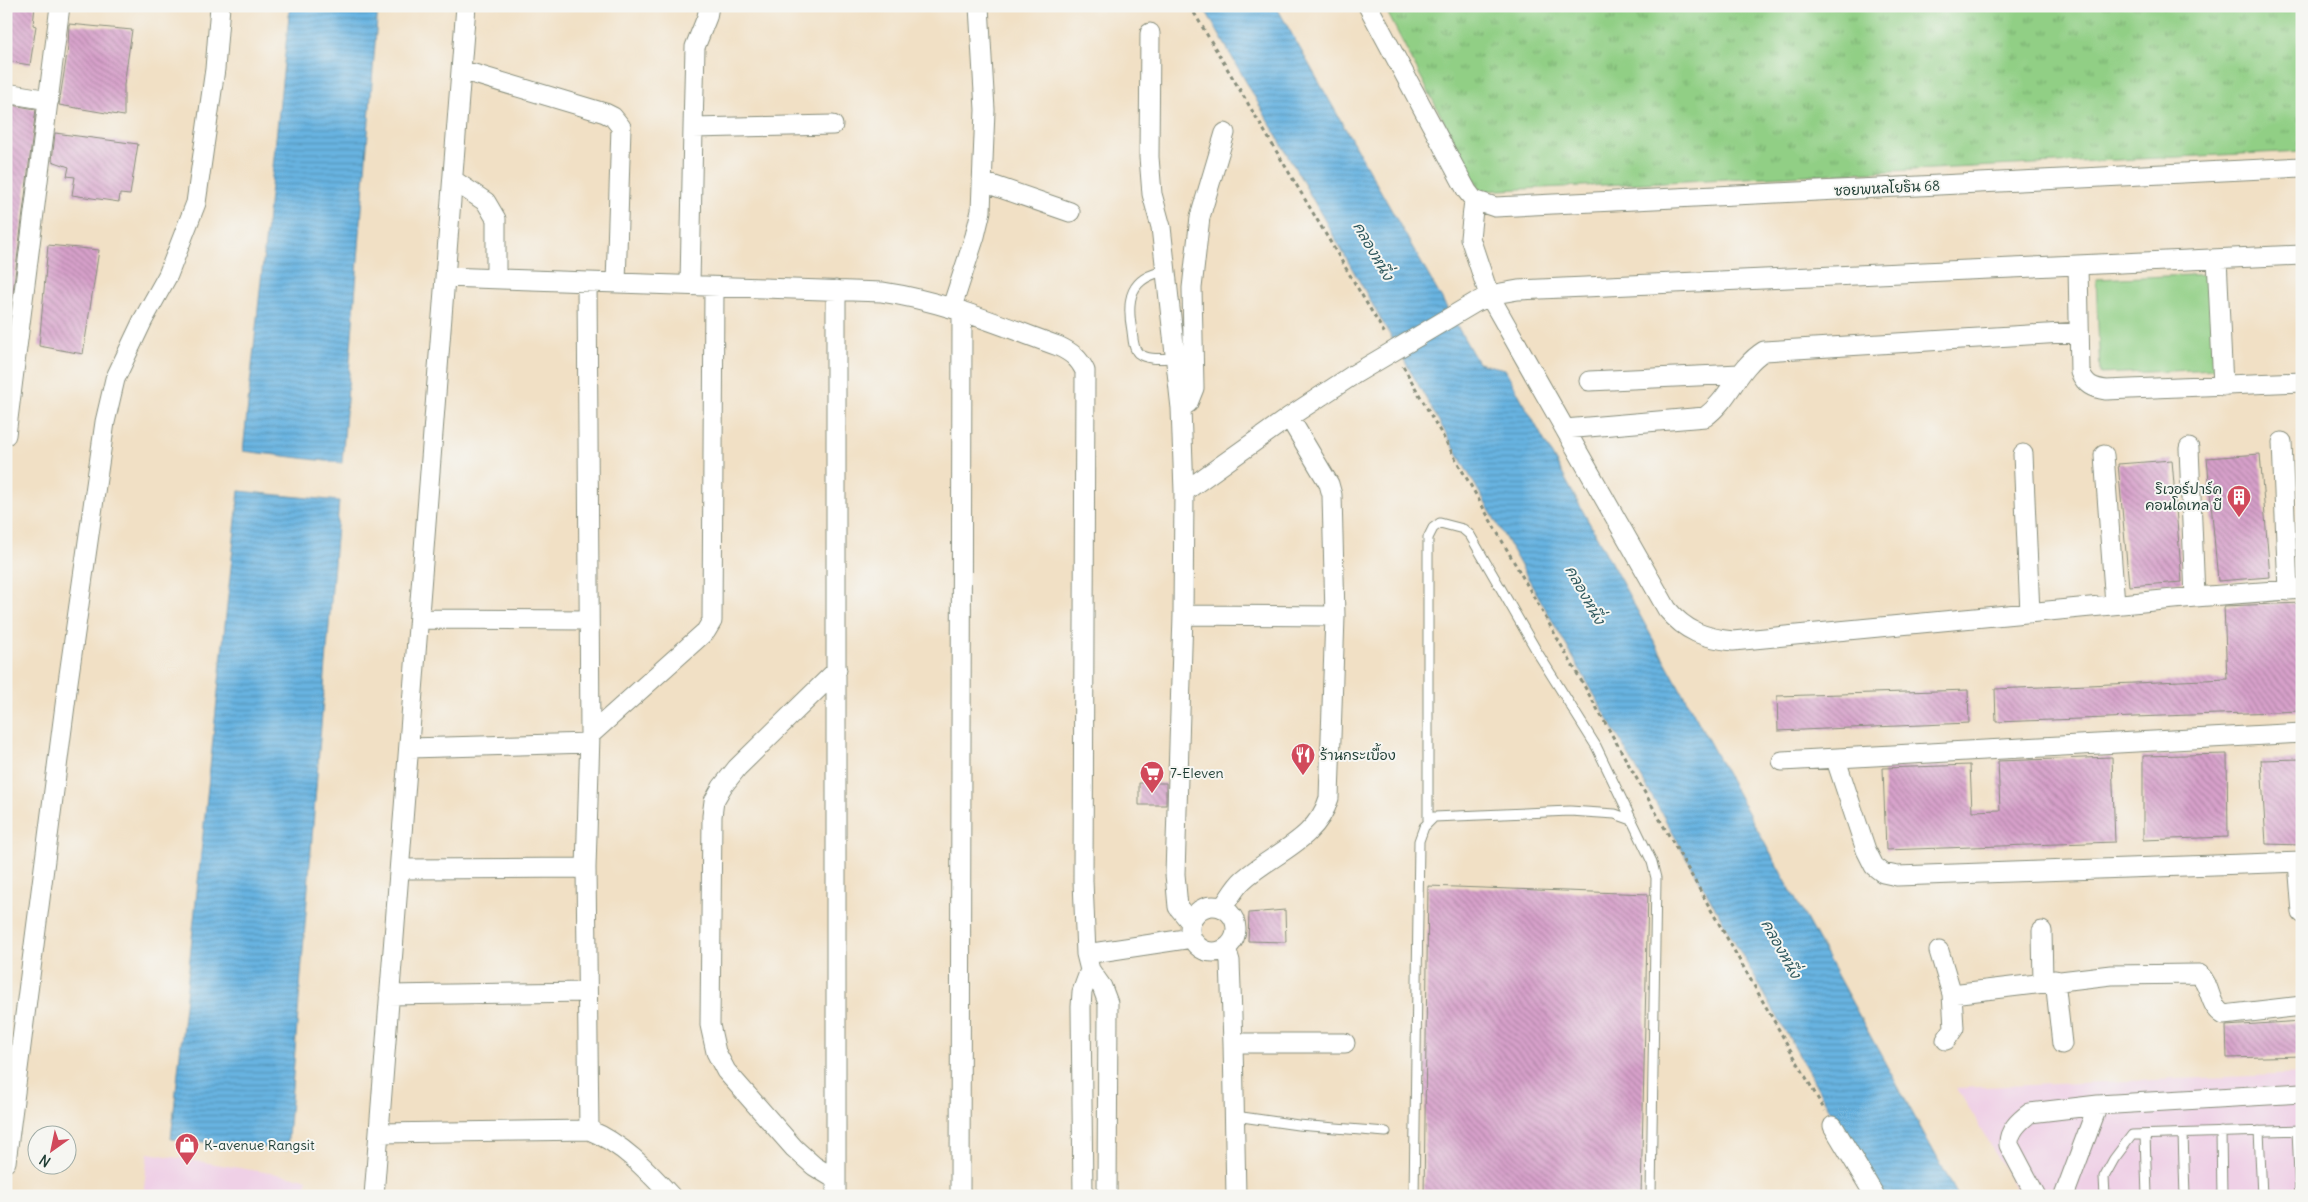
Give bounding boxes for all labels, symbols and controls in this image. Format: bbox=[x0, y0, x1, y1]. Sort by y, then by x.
street label: ซอยพหลโยธิน 68 bbox=[1834, 176, 1940, 200]
water label: คลองหนึ่ง bbox=[1349, 217, 1402, 285]
place label: ริเวอร์ปาร์ค คอนโดเทล บี bbox=[2145, 480, 2222, 514]
building icon: ริเวอร์ปาร์ค คอนโดเทล บี bbox=[2226, 484, 2252, 518]
water label: คลองหนึ่ง bbox=[1562, 560, 1613, 629]
restaurant icon: ร้านกระเบื้อง bbox=[1290, 742, 1316, 776]
place label: ร้านกระเบื้อง bbox=[1320, 743, 1396, 764]
supermarket icon: 7-Eleven bbox=[1139, 760, 1165, 794]
place label: 7-Eleven bbox=[1170, 764, 1224, 782]
water label: คลองหนึ่ง bbox=[1758, 914, 1809, 983]
north arrow bbox=[28, 1124, 78, 1174]
shop icon: K-avenue Rangsit bbox=[174, 1132, 200, 1166]
place label: K-avenue Rangsit bbox=[204, 1136, 315, 1154]
text: N bbox=[36, 1151, 54, 1171]

